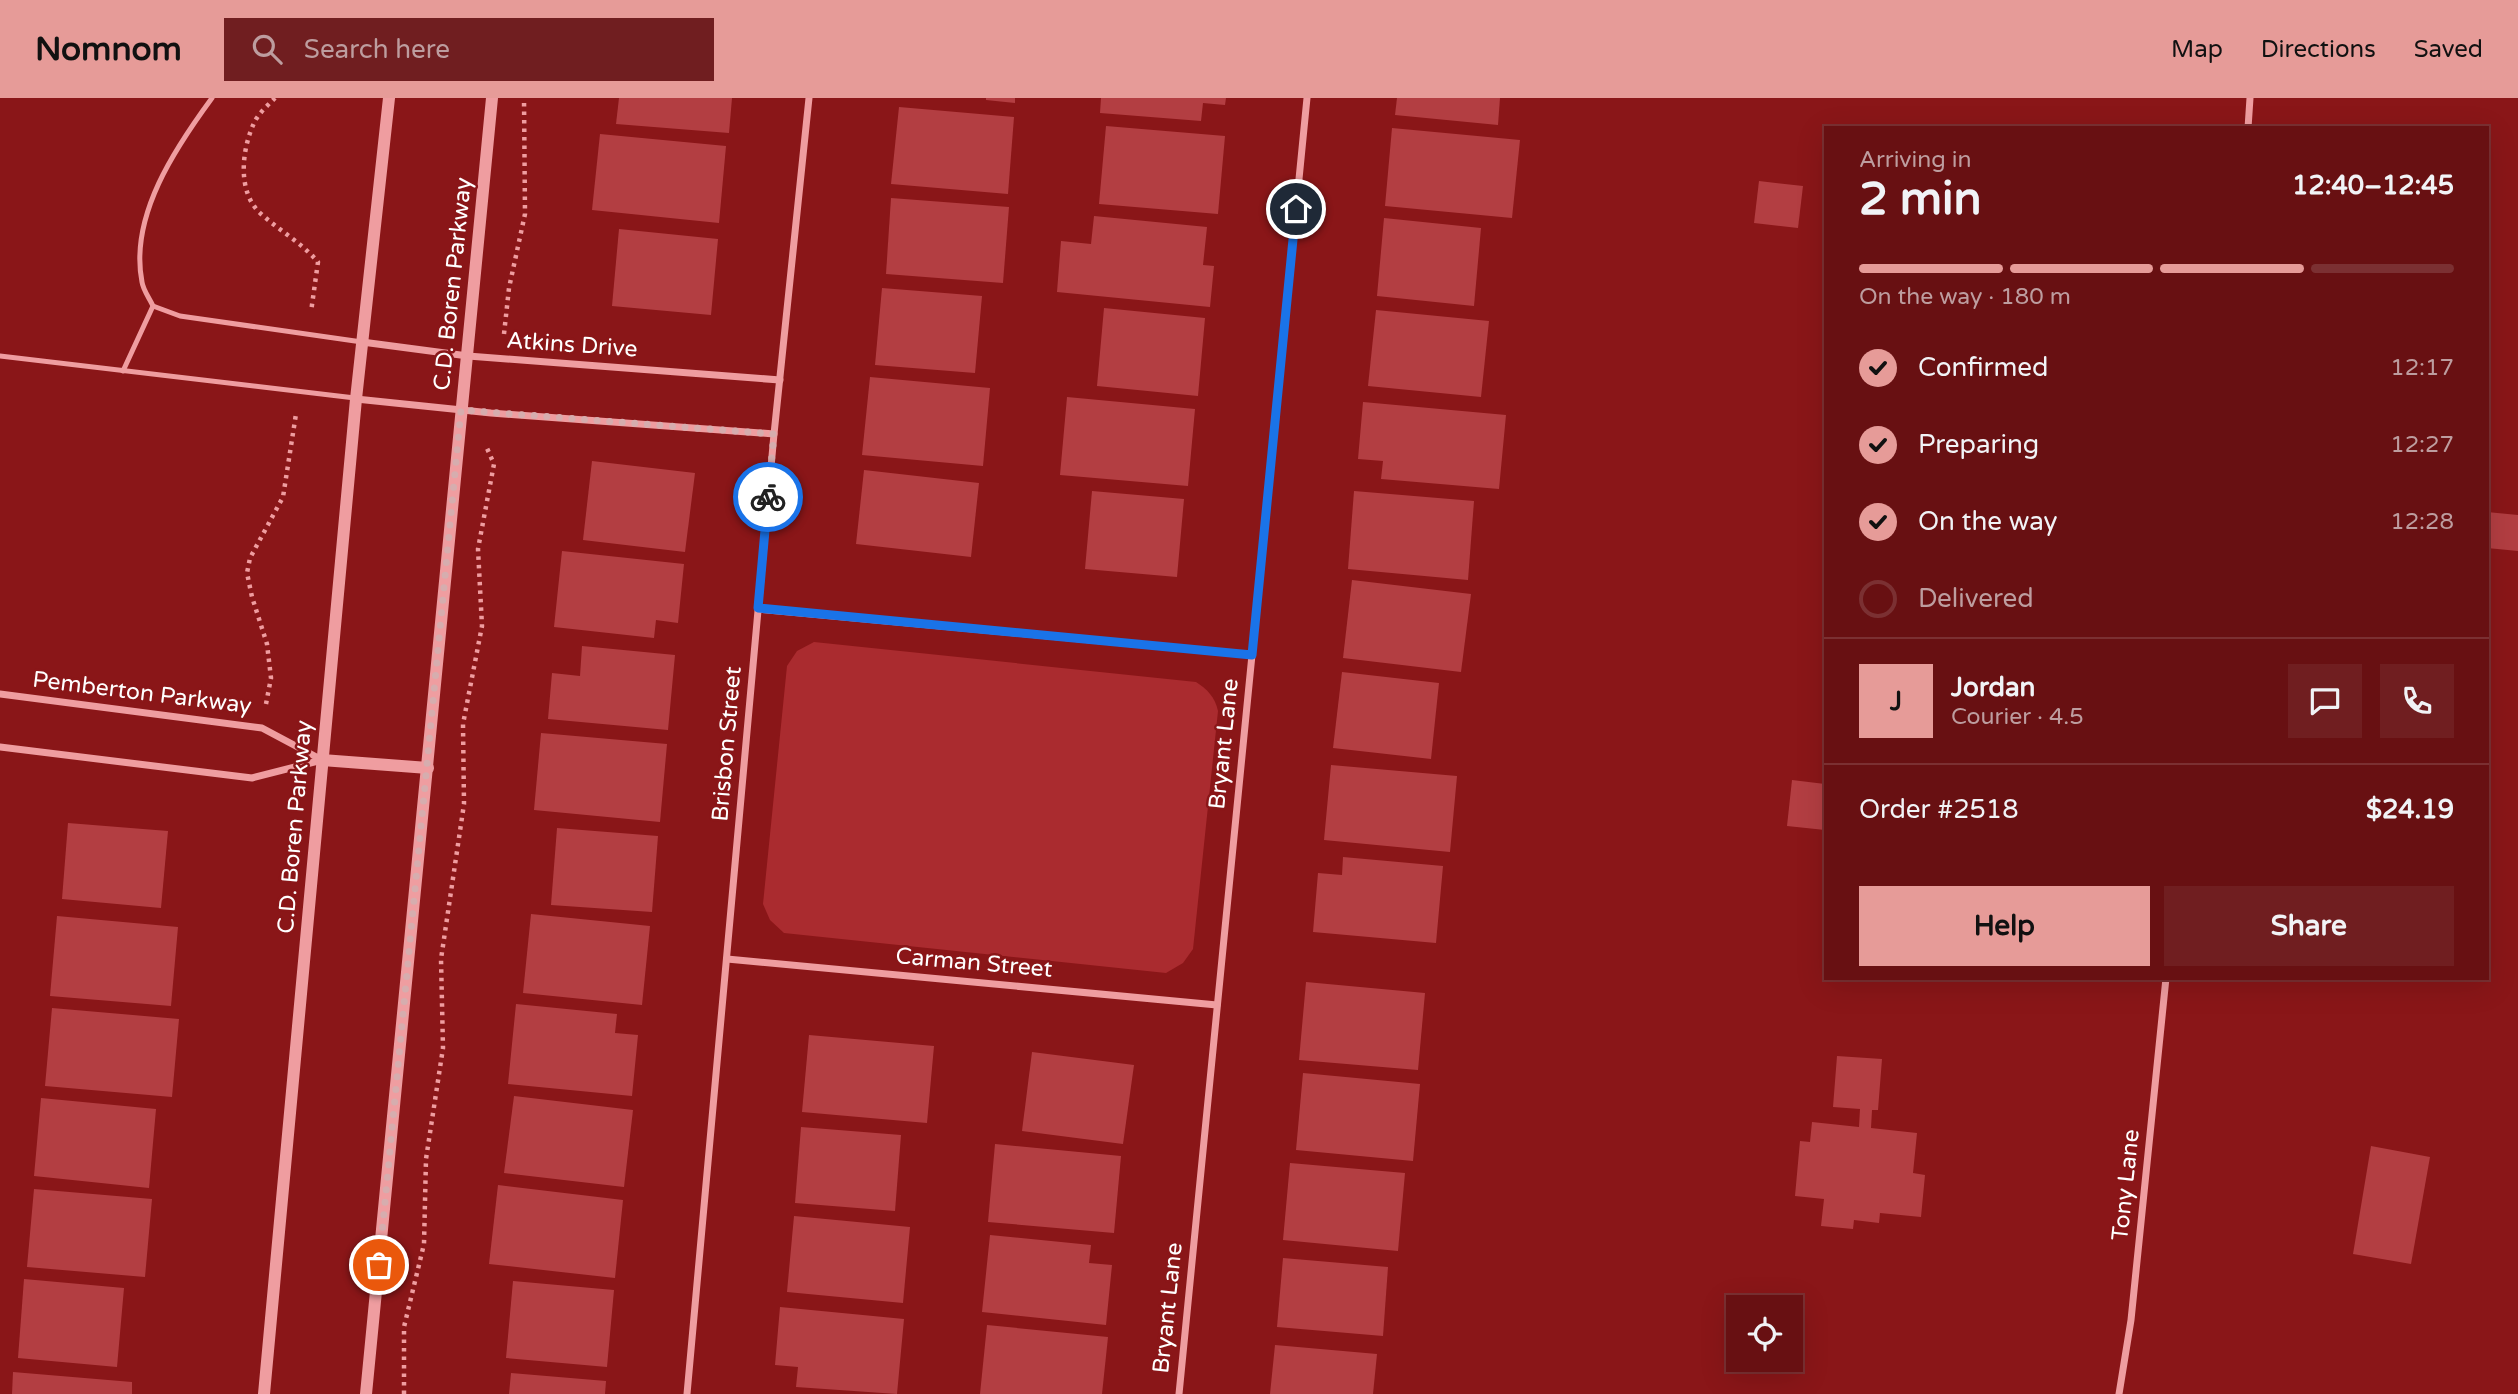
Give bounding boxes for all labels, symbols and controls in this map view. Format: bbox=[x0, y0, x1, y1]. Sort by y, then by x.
search box bbox=[224, 18, 714, 81]
text: Nomnom bbox=[35, 30, 182, 69]
icon: search bbox=[248, 30, 286, 68]
text: Search here bbox=[304, 34, 450, 65]
text: Map bbox=[2171, 35, 2223, 64]
text: Directions bbox=[2261, 35, 2376, 64]
text: Saved bbox=[2414, 35, 2483, 64]
text: Arriving in bbox=[1859, 146, 1972, 174]
text: 12:40–12:45 bbox=[2292, 170, 2454, 201]
text: 2 min bbox=[1859, 172, 1982, 227]
street label: C.D. Boren Parkway bbox=[428, 176, 478, 392]
pin bbox=[1266, 179, 1326, 239]
icon: home bbox=[1277, 190, 1315, 228]
text: On the way · 180 m bbox=[1859, 283, 2071, 311]
street label: Atkins Drive bbox=[506, 326, 638, 364]
icon: check bbox=[1859, 349, 1897, 387]
text: Confirmed bbox=[1918, 352, 2048, 383]
text: 12:17 bbox=[2390, 354, 2454, 382]
icon: check bbox=[1859, 426, 1897, 464]
text: Preparing bbox=[1918, 429, 2039, 460]
text: 12:27 bbox=[2390, 431, 2454, 459]
courier bbox=[733, 462, 803, 532]
icon: bike bbox=[749, 478, 787, 516]
icon: check bbox=[1859, 503, 1897, 541]
text: On the way bbox=[1918, 506, 2058, 537]
text: 12:28 bbox=[2390, 508, 2454, 536]
text: Delivered bbox=[1918, 583, 2034, 614]
button: chat bbox=[2288, 664, 2362, 738]
button: phone bbox=[2380, 664, 2454, 738]
street label: Brisbon Street bbox=[706, 665, 748, 823]
street label: Pemberton Parkway bbox=[31, 666, 253, 720]
text: Jordan bbox=[1951, 672, 2035, 703]
street label: Bryant Lane bbox=[1203, 677, 1245, 811]
text: J bbox=[1890, 686, 1902, 717]
text: Courier · 4.5 bbox=[1951, 703, 2084, 731]
street label: C.D. Boren Parkway bbox=[272, 719, 318, 935]
text: Order #2518 bbox=[1859, 794, 2019, 825]
text: $24.19 bbox=[2366, 794, 2454, 825]
button: Help bbox=[1859, 886, 2150, 966]
button: Share bbox=[2164, 886, 2454, 966]
street label: Carman Street bbox=[894, 942, 1054, 984]
street label: Tony Lane bbox=[2106, 1128, 2146, 1242]
pin bbox=[349, 1235, 409, 1295]
street label: Bryant Lane bbox=[1147, 1241, 1189, 1375]
icon: bag bbox=[360, 1246, 398, 1284]
map controls bbox=[1726, 1295, 1803, 1372]
button: locate bbox=[1726, 1295, 1803, 1372]

